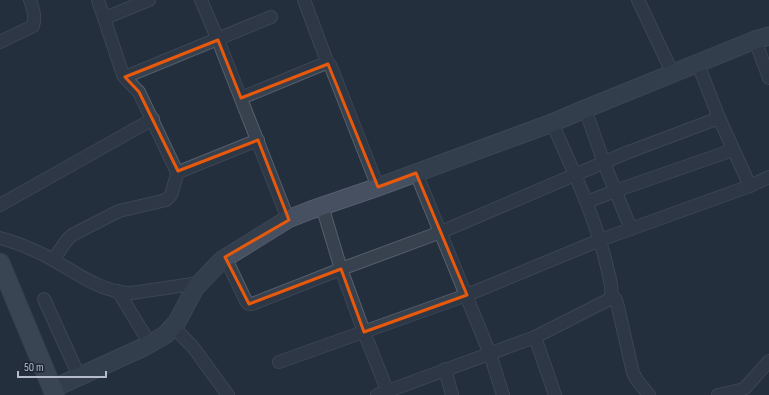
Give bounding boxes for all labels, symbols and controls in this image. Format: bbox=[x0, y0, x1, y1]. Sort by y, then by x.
scale bar bbox=[18, 353, 106, 379]
text: 50 m bbox=[24, 360, 44, 375]

